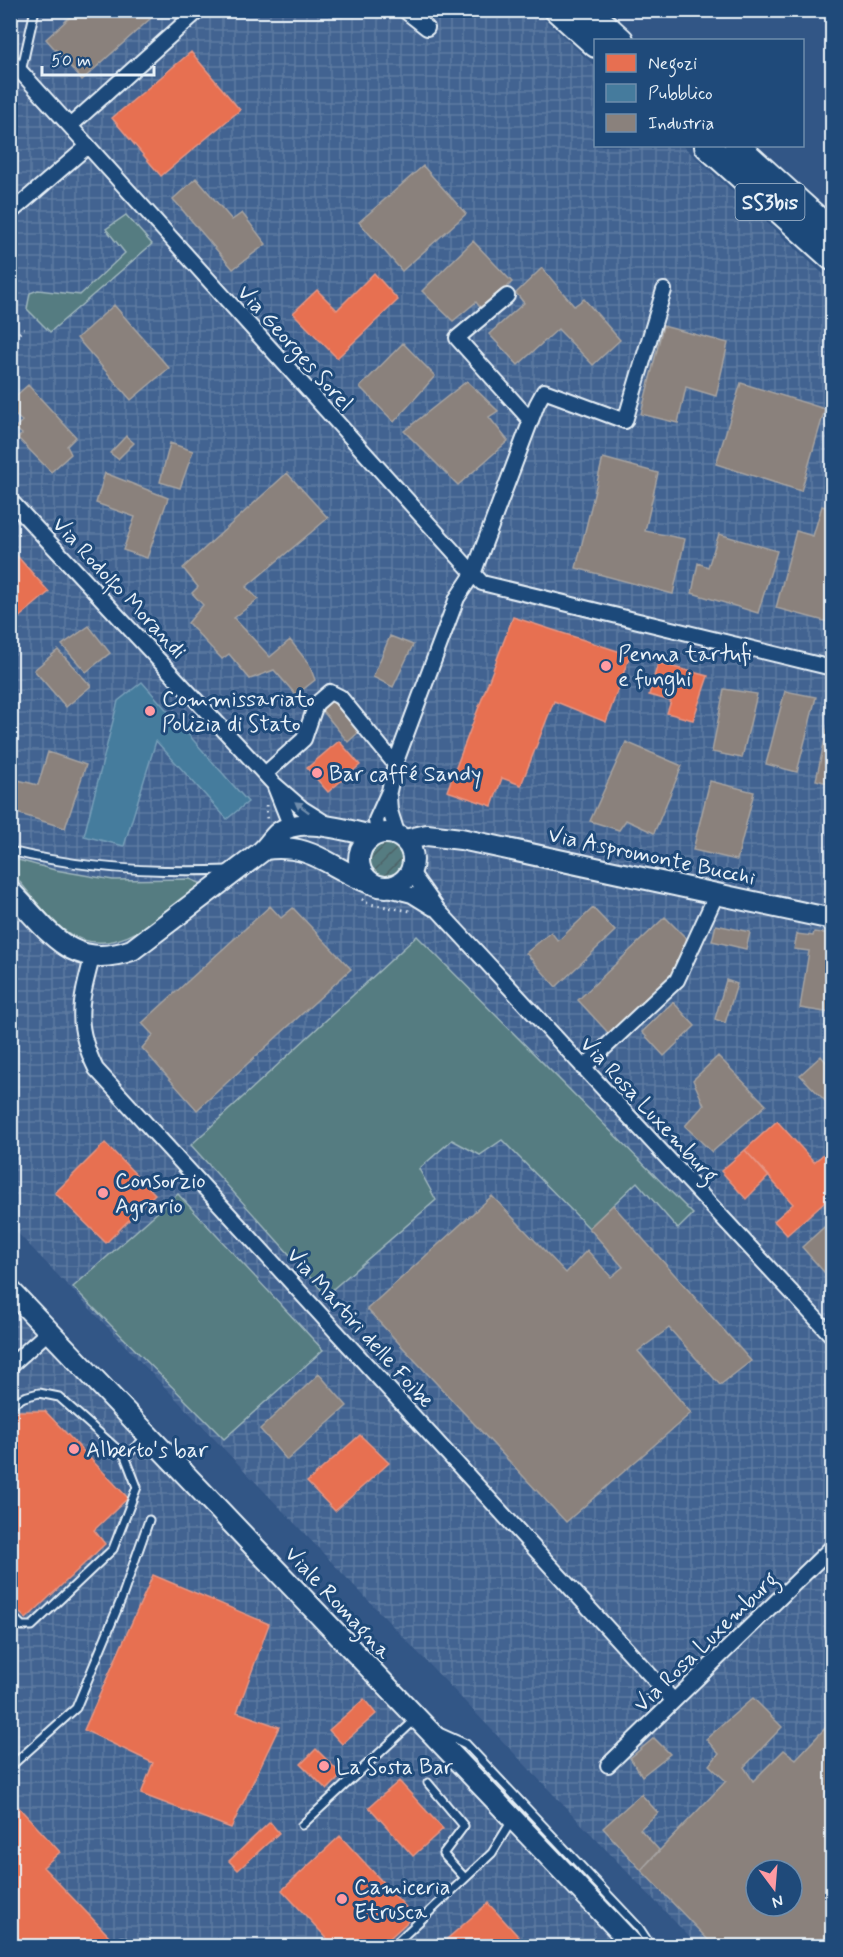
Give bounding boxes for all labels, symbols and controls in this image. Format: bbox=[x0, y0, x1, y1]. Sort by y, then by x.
scale bar bbox=[42, 39, 154, 77]
legend bbox=[594, 39, 804, 147]
text: 50 m bbox=[51, 49, 91, 73]
text: Negozi bbox=[648, 52, 697, 78]
text: Pubblico bbox=[648, 82, 713, 106]
text: Industria bbox=[648, 112, 714, 136]
road number: SS3bis bbox=[736, 184, 804, 220]
street label: Via Georges Sorel bbox=[228, 279, 359, 419]
street label: Via Rodolfo Morandi bbox=[44, 511, 192, 667]
place label: Penna tartufi e funghi bbox=[618, 641, 752, 697]
marker: Penna tartufi e funghi bbox=[599, 659, 613, 673]
place label: Commissariato Polizia di Stato bbox=[162, 686, 315, 739]
marker: Commissariato Polizia di Stato bbox=[143, 704, 157, 718]
place label: Bar caffé Sandy bbox=[329, 761, 481, 789]
marker: Bar caffé Sandy bbox=[310, 766, 324, 780]
one-way arrow bbox=[294, 801, 310, 813]
street label: Via Aspromonte Bucchi bbox=[545, 821, 758, 893]
street label: Via Rosa Luxemburg bbox=[571, 1031, 724, 1192]
place label: Consorzio Agrario bbox=[115, 1168, 206, 1222]
marker: Consorzio Agrario bbox=[96, 1186, 110, 1200]
street label: Via Martiri delle Foibe bbox=[280, 1242, 439, 1415]
place label: Alberto's bar bbox=[86, 1437, 209, 1465]
marker: Alberto's bar bbox=[67, 1442, 81, 1456]
street label: Viale Romagna bbox=[276, 1541, 398, 1668]
street label: Via Rosa Luxemburg bbox=[628, 1566, 787, 1721]
place label: La Sosta Bar bbox=[336, 1754, 454, 1782]
marker: La Sosta Bar bbox=[317, 1759, 331, 1773]
north arrow bbox=[744, 1858, 804, 1918]
place label: Camiceria Etrusca bbox=[354, 1874, 450, 1927]
text: N bbox=[770, 1889, 786, 1913]
marker: Camiceria Etrusca bbox=[335, 1892, 349, 1906]

